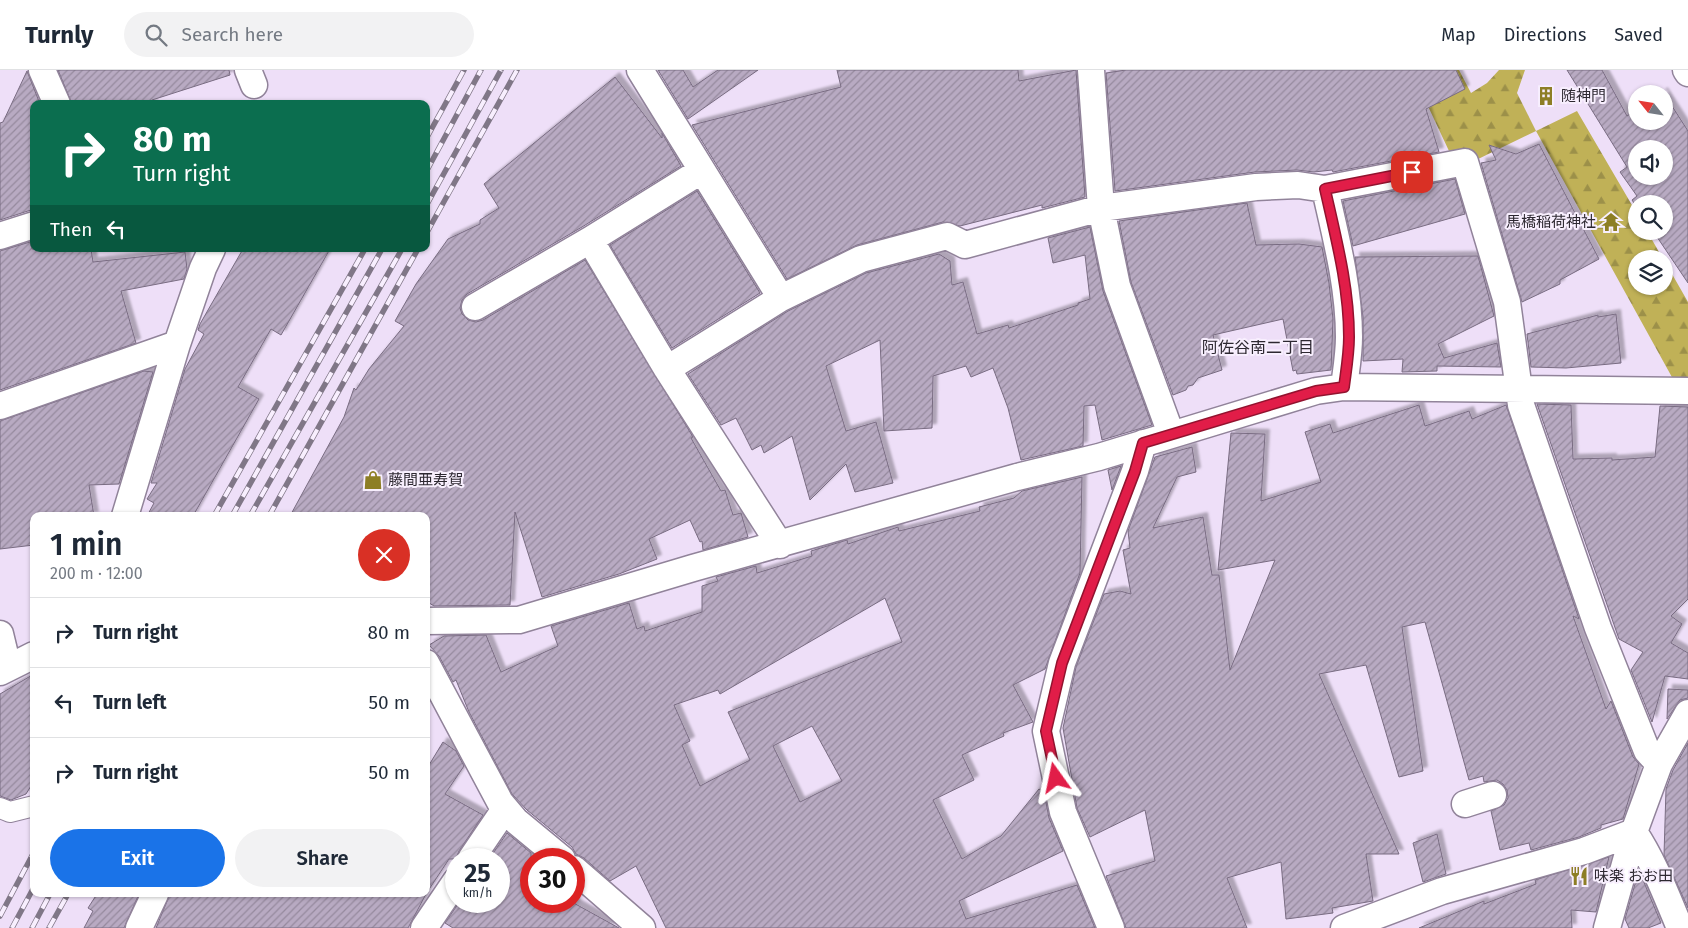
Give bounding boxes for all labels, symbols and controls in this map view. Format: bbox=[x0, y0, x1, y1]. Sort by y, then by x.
search box bbox=[124, 12, 474, 57]
text: Turnly bbox=[25, 21, 94, 49]
icon: search bbox=[142, 21, 170, 49]
text: Search here bbox=[182, 23, 283, 46]
text: Map bbox=[1441, 24, 1476, 46]
text: Directions bbox=[1504, 24, 1586, 46]
text: Saved bbox=[1614, 24, 1663, 46]
building icon: 随神門 bbox=[1535, 85, 1557, 107]
north arrow bbox=[1628, 85, 1672, 130]
map controls bbox=[1628, 85, 1673, 295]
place label: 随神門 bbox=[1561, 87, 1606, 105]
text: 80 m bbox=[133, 118, 212, 160]
icon: right bbox=[50, 120, 115, 185]
button: sound bbox=[1628, 140, 1673, 185]
pin bbox=[1391, 151, 1433, 193]
icon: arrive bbox=[1398, 158, 1426, 186]
text: Turn right bbox=[133, 160, 230, 187]
button: search bbox=[1628, 195, 1673, 240]
temple icon: 馬橋稲荷神社 bbox=[1600, 211, 1622, 233]
place label: 馬橋稲荷神社 bbox=[1506, 213, 1596, 231]
icon: left bbox=[102, 215, 130, 243]
text: Then bbox=[50, 218, 92, 241]
button: layers bbox=[1628, 250, 1673, 295]
district label: 阿佐谷南二丁目 bbox=[1202, 338, 1314, 357]
shop icon: 藤間亜寿賀 bbox=[362, 469, 384, 491]
place label: 藤間亜寿賀 bbox=[388, 471, 463, 489]
text: 1 min bbox=[50, 527, 122, 563]
button: close bbox=[358, 529, 410, 581]
text: 200 m · 12:00 bbox=[50, 564, 143, 583]
icon: right bbox=[50, 619, 78, 647]
text: Turn right bbox=[93, 621, 178, 644]
text: 80 m bbox=[368, 621, 410, 644]
icon: left bbox=[50, 689, 78, 717]
text: Turn left bbox=[93, 691, 167, 714]
text: 50 m bbox=[369, 691, 410, 714]
position arrow bbox=[1029, 751, 1081, 803]
icon: right bbox=[50, 759, 78, 787]
text: Turn right bbox=[93, 761, 178, 784]
text: 50 m bbox=[369, 761, 410, 784]
button: Exit bbox=[50, 829, 225, 887]
button: Share bbox=[235, 829, 410, 887]
speed limit sign: 30 bbox=[520, 848, 585, 913]
text: 25 bbox=[464, 859, 491, 889]
restaurant icon: 味楽 おお田 bbox=[1568, 865, 1590, 887]
place label: 味楽 おお田 bbox=[1594, 867, 1673, 885]
text: km/h bbox=[463, 886, 492, 900]

